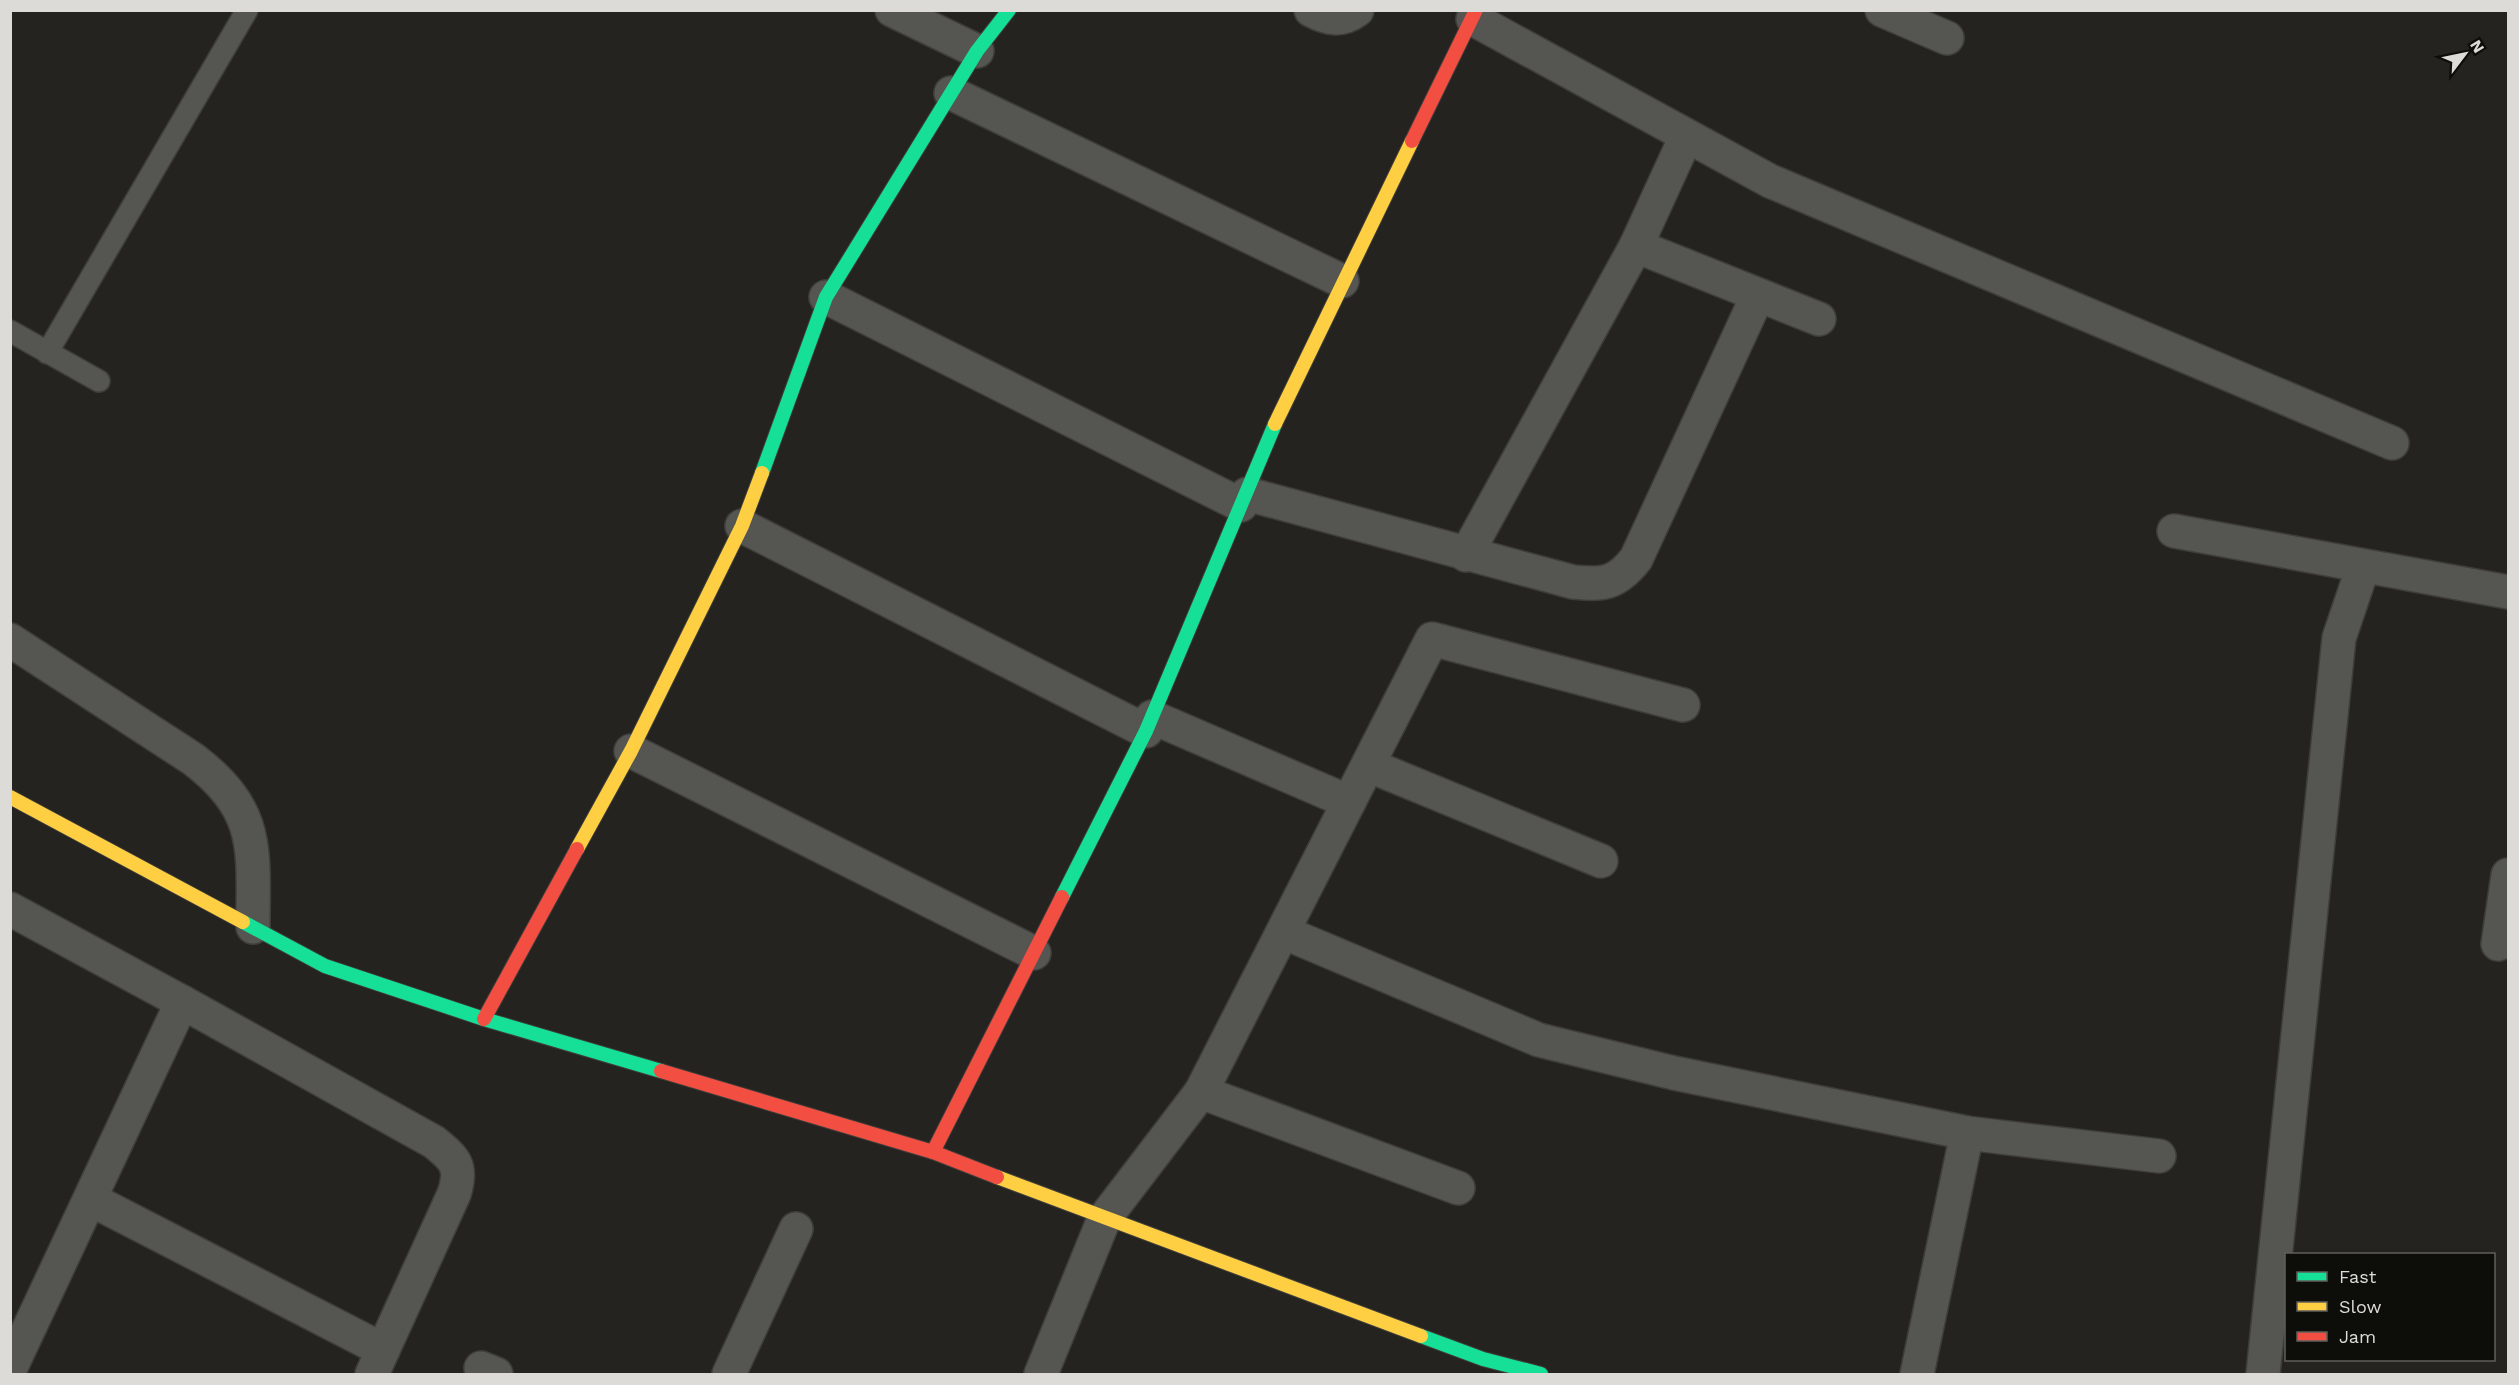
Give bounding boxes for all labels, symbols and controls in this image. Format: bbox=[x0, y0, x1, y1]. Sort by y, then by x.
north arrow bbox=[2435, 24, 2495, 84]
text: N bbox=[2466, 36, 2488, 56]
legend bbox=[2285, 1253, 2495, 1361]
text: Fast bbox=[2339, 1266, 2377, 1287]
text: Slow bbox=[2339, 1296, 2382, 1317]
text: Jam bbox=[2339, 1326, 2376, 1347]

